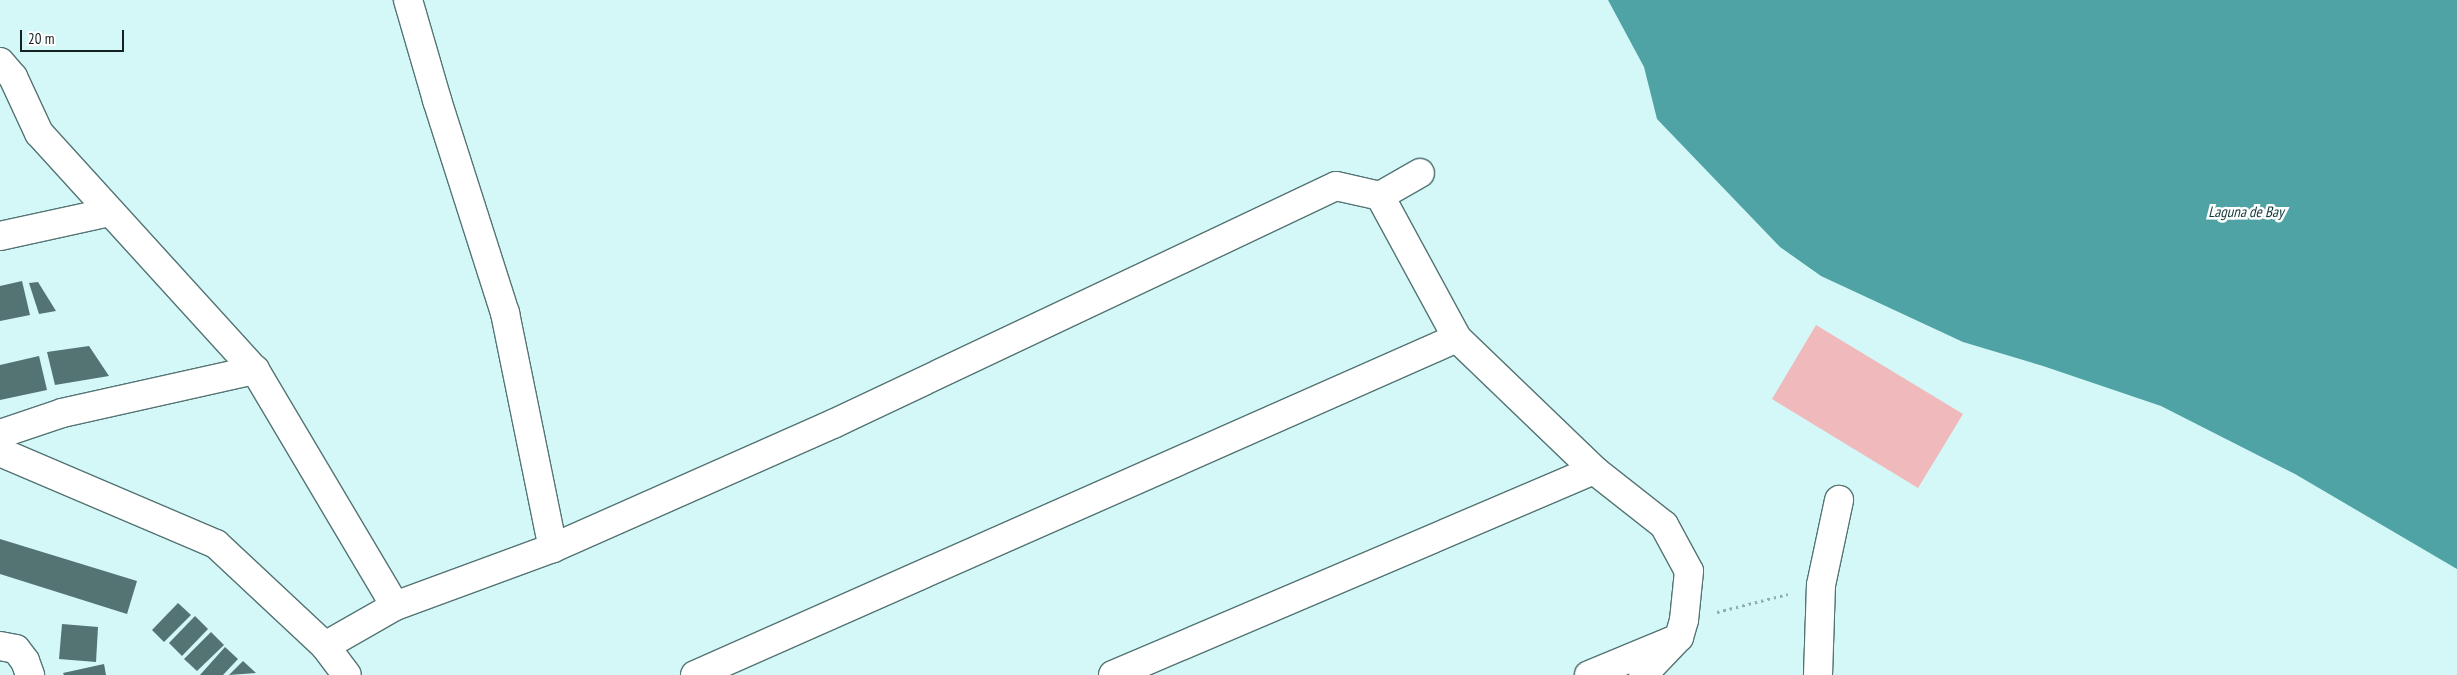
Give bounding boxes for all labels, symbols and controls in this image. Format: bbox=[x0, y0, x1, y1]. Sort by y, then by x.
scale bar bbox=[22, 20, 126, 52]
text: 20 m bbox=[28, 29, 54, 48]
water label: Laguna de Bay bbox=[2208, 203, 2284, 221]

